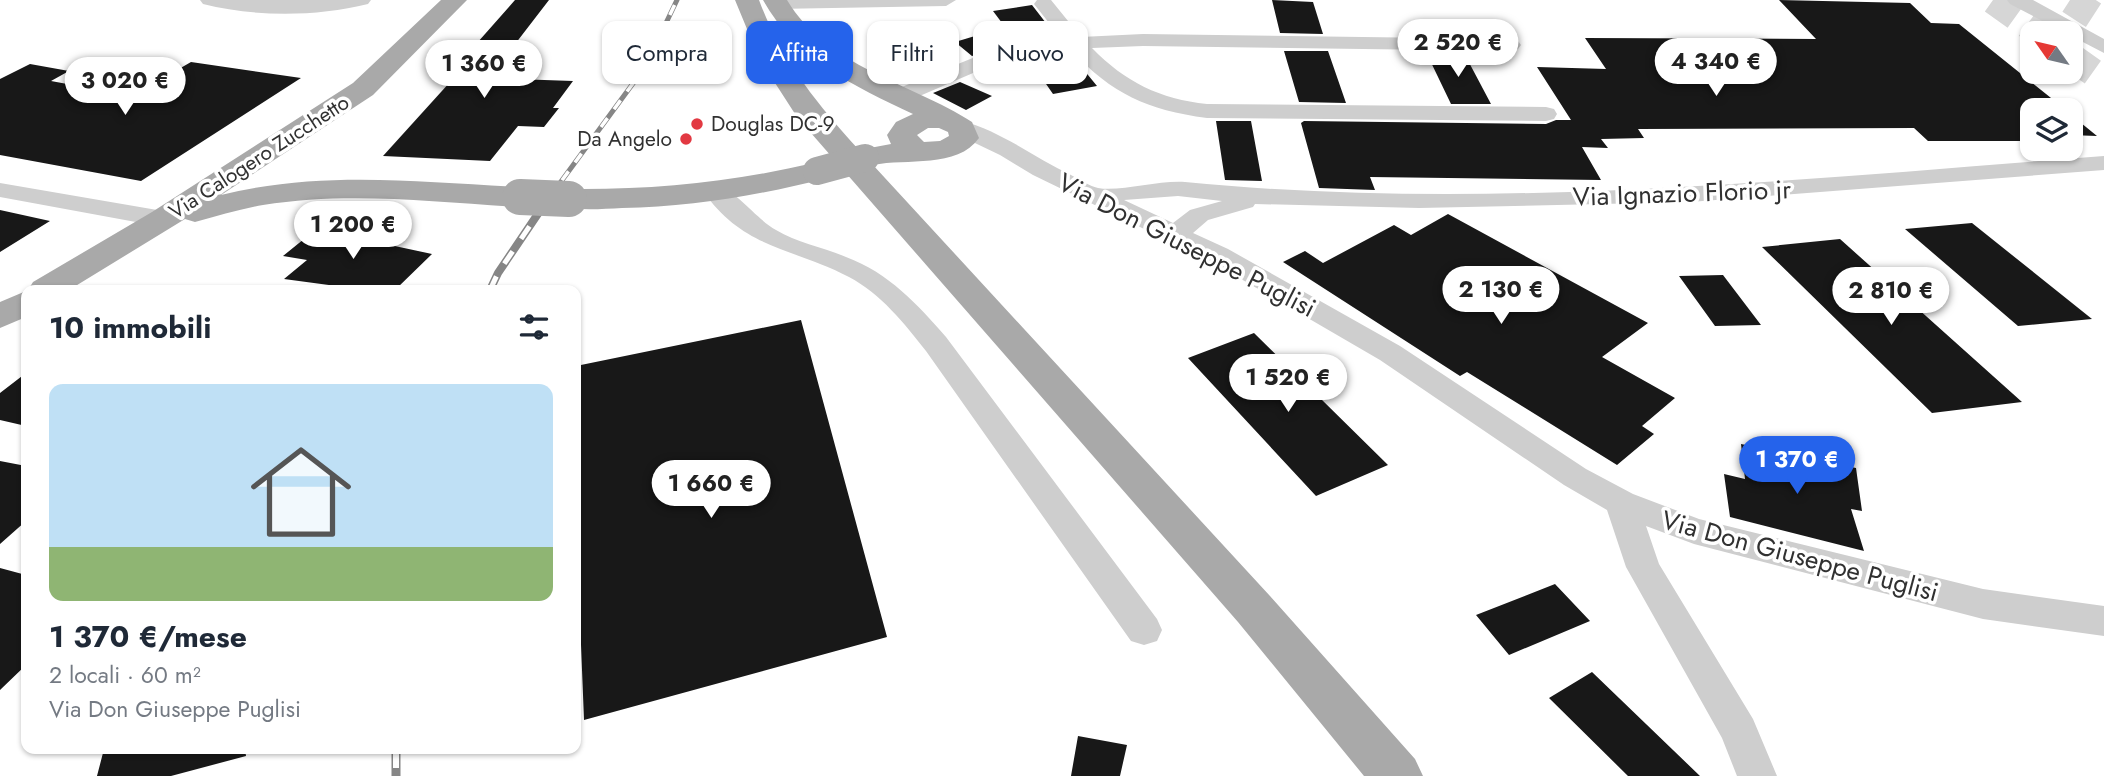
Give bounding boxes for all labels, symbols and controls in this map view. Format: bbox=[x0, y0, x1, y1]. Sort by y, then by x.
pin: 2 520 € bbox=[1393, 20, 1523, 79]
chip: Compra bbox=[602, 21, 732, 84]
chip: Affitta bbox=[746, 21, 853, 84]
chip: Filtri bbox=[867, 21, 959, 84]
chip: Nuovo bbox=[973, 21, 1088, 84]
north arrow bbox=[2020, 21, 2082, 84]
map controls bbox=[2020, 21, 2083, 161]
text: 2 520 € bbox=[1413, 25, 1503, 59]
pin: 4 340 € bbox=[1651, 38, 1781, 98]
pin: 1 360 € bbox=[419, 41, 549, 100]
text: 4 340 € bbox=[1671, 44, 1761, 78]
text: 1 360 € bbox=[441, 46, 527, 80]
pin: 3 020 € bbox=[60, 58, 190, 117]
text: 3 020 € bbox=[81, 63, 169, 97]
street label: Via Calogero Zucchetto bbox=[163, 87, 355, 227]
button: layers bbox=[2020, 98, 2083, 161]
place label: Douglas DC-9 bbox=[711, 109, 835, 139]
marker: Douglas DC-9 bbox=[689, 116, 705, 132]
place label: Da Angelo bbox=[577, 124, 672, 154]
marker: Da Angelo bbox=[678, 131, 694, 147]
street label: Via Don Giuseppe Puglisi bbox=[1051, 163, 1323, 327]
street label: Via Ignazio Florio jr bbox=[1572, 170, 1792, 216]
pin: 1 200 € bbox=[288, 202, 418, 261]
text: 1 200 € bbox=[310, 207, 396, 241]
pin: 2 130 € bbox=[1436, 266, 1566, 326]
pin: 2 810 € bbox=[1826, 268, 1956, 327]
text: 2 130 € bbox=[1458, 272, 1544, 306]
text: 2 810 € bbox=[1848, 273, 1934, 307]
text: 10 immobili bbox=[49, 306, 211, 349]
icon: filters bbox=[515, 308, 553, 346]
pin: 1 520 € bbox=[1223, 354, 1353, 414]
text: 1 520 € bbox=[1245, 360, 1331, 394]
icon: home bbox=[238, 429, 364, 555]
pin: 1 370 € bbox=[1732, 436, 1862, 496]
text: 1 370 € bbox=[1755, 442, 1839, 476]
pin: 1 660 € bbox=[646, 461, 776, 520]
text: 1 660 € bbox=[668, 466, 754, 500]
street label: Via Don Giuseppe Puglisi bbox=[1657, 501, 1943, 611]
text: 1 370 €/mese bbox=[49, 615, 247, 658]
text: 2 locali · 60 m² bbox=[49, 658, 201, 692]
text: Via Don Giuseppe Puglisi bbox=[49, 692, 301, 726]

